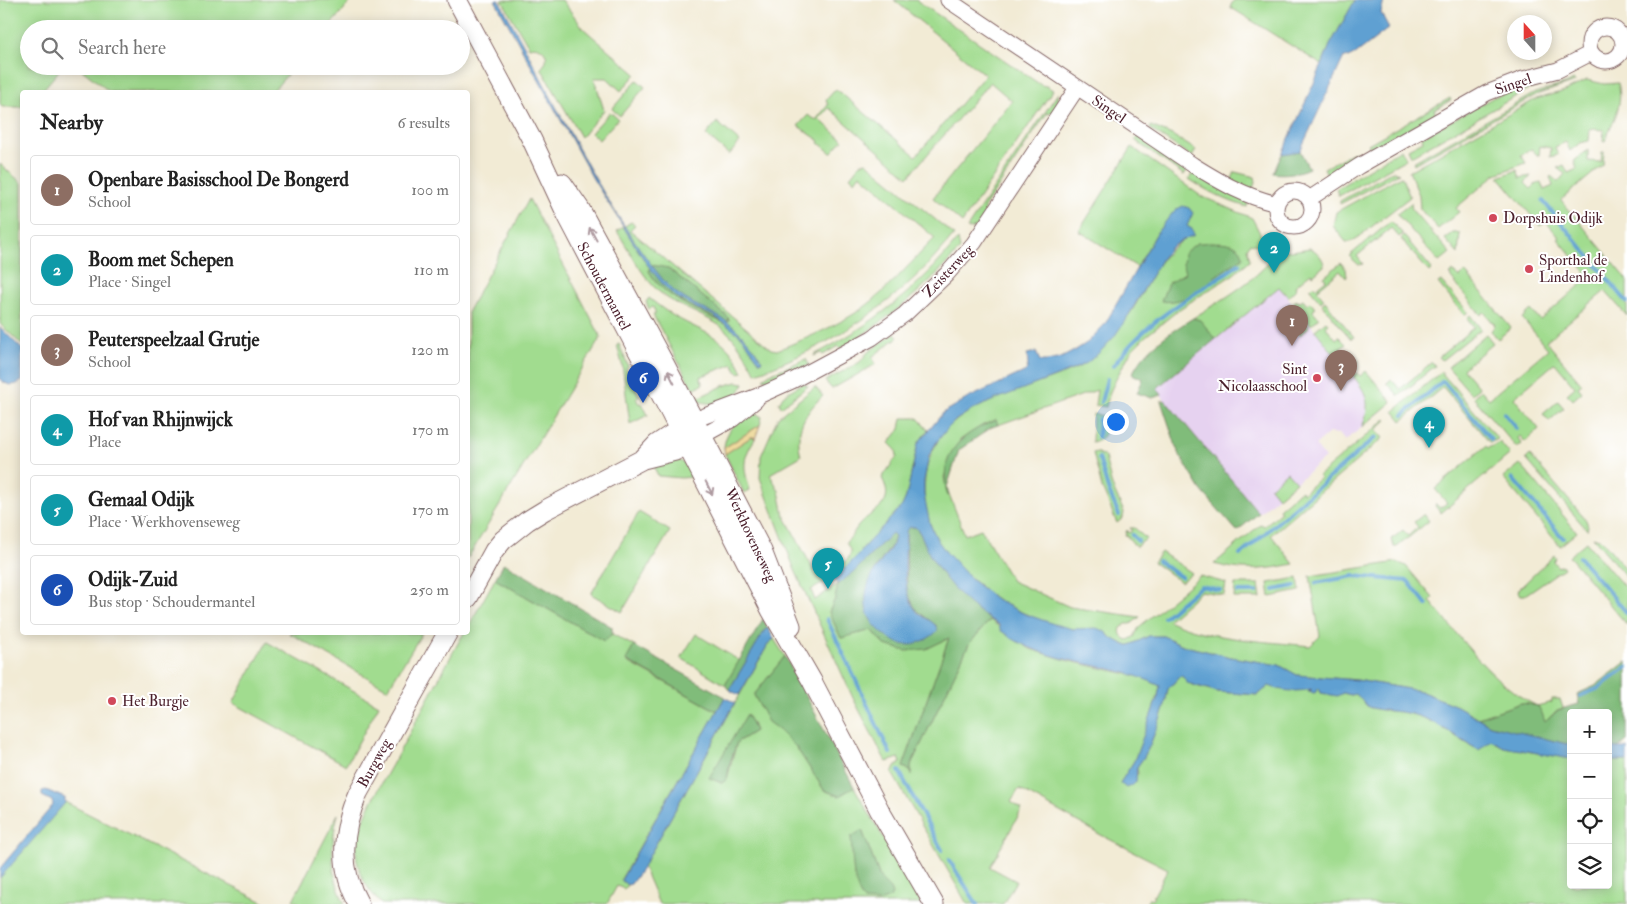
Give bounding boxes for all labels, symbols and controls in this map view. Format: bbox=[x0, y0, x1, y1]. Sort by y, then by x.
north arrow bbox=[1507, 15, 1552, 60]
search box bbox=[20, 20, 470, 75]
icon: search bbox=[38, 34, 66, 62]
text: Search here bbox=[78, 36, 166, 60]
street label: Singel bbox=[1492, 69, 1534, 100]
street label: Singel bbox=[1088, 91, 1130, 128]
text: Nearby bbox=[40, 109, 103, 136]
text: 6 results bbox=[398, 113, 450, 133]
text: Openbare Basisschool De Bongerd bbox=[88, 168, 349, 192]
text: 1 bbox=[54, 180, 60, 200]
text: 100 m bbox=[411, 180, 449, 200]
text: School bbox=[88, 192, 131, 212]
place label: Dorpshuis Odijk bbox=[1503, 209, 1603, 229]
marker: Dorpshuis Odijk bbox=[1487, 212, 1499, 224]
one-way arrow bbox=[588, 227, 598, 242]
pin: 2 bbox=[1258, 232, 1290, 273]
street label: Schoudermantel bbox=[572, 239, 635, 334]
street label: Zeisterweg bbox=[919, 240, 978, 302]
text: Boom met Schepen bbox=[88, 248, 234, 272]
place label: Sporthal de Lindenhof bbox=[1539, 251, 1607, 287]
text: 2 bbox=[53, 260, 61, 280]
text: 110 m bbox=[414, 260, 449, 280]
marker: Sporthal de Lindenhof bbox=[1523, 263, 1535, 275]
text: Place · Singel bbox=[88, 272, 171, 292]
pin: 1 bbox=[1276, 305, 1308, 346]
text: Peuterspeelzaal Grutje bbox=[88, 328, 259, 352]
text: 3 bbox=[54, 340, 60, 360]
text: 120 m bbox=[411, 340, 449, 360]
pin: 3 bbox=[1325, 350, 1357, 391]
text: School bbox=[88, 352, 131, 372]
place label: Sint Nicolaasschool bbox=[1218, 360, 1307, 396]
pin: 6 bbox=[627, 362, 659, 403]
one-way arrow bbox=[666, 369, 676, 384]
marker: Sint Nicolaasschool bbox=[1311, 372, 1323, 384]
pin: 4 bbox=[1413, 407, 1445, 448]
text: Hof van Rhijnwijck bbox=[88, 408, 233, 432]
your location bbox=[1103, 409, 1129, 435]
text: 4 bbox=[53, 420, 61, 440]
text: 170 m bbox=[412, 420, 449, 440]
text: Place bbox=[88, 432, 121, 452]
one-way arrow bbox=[704, 481, 714, 496]
street label: Werkhovenseweg bbox=[720, 484, 781, 586]
text: Gemaal Odijk bbox=[88, 488, 194, 512]
text: 5 bbox=[53, 500, 61, 520]
text: 170 m bbox=[412, 500, 449, 520]
text: Place · Werkhovenseweg bbox=[88, 512, 240, 532]
pin: 5 bbox=[812, 548, 844, 589]
text: Odijk-Zuid bbox=[88, 568, 178, 592]
text: 6 bbox=[53, 580, 61, 600]
text: 250 m bbox=[410, 580, 449, 600]
text: Bus stop · Schoudermantel bbox=[88, 592, 255, 612]
place label: Het Burgje bbox=[122, 692, 189, 711]
marker: Het Burgje bbox=[106, 695, 118, 707]
map controls bbox=[1567, 709, 1612, 889]
button: + bbox=[1567, 709, 1612, 754]
street label: Burgweg bbox=[353, 735, 396, 791]
button: − bbox=[1567, 754, 1612, 799]
button: locate bbox=[1567, 799, 1612, 844]
button: layers bbox=[1567, 844, 1612, 889]

